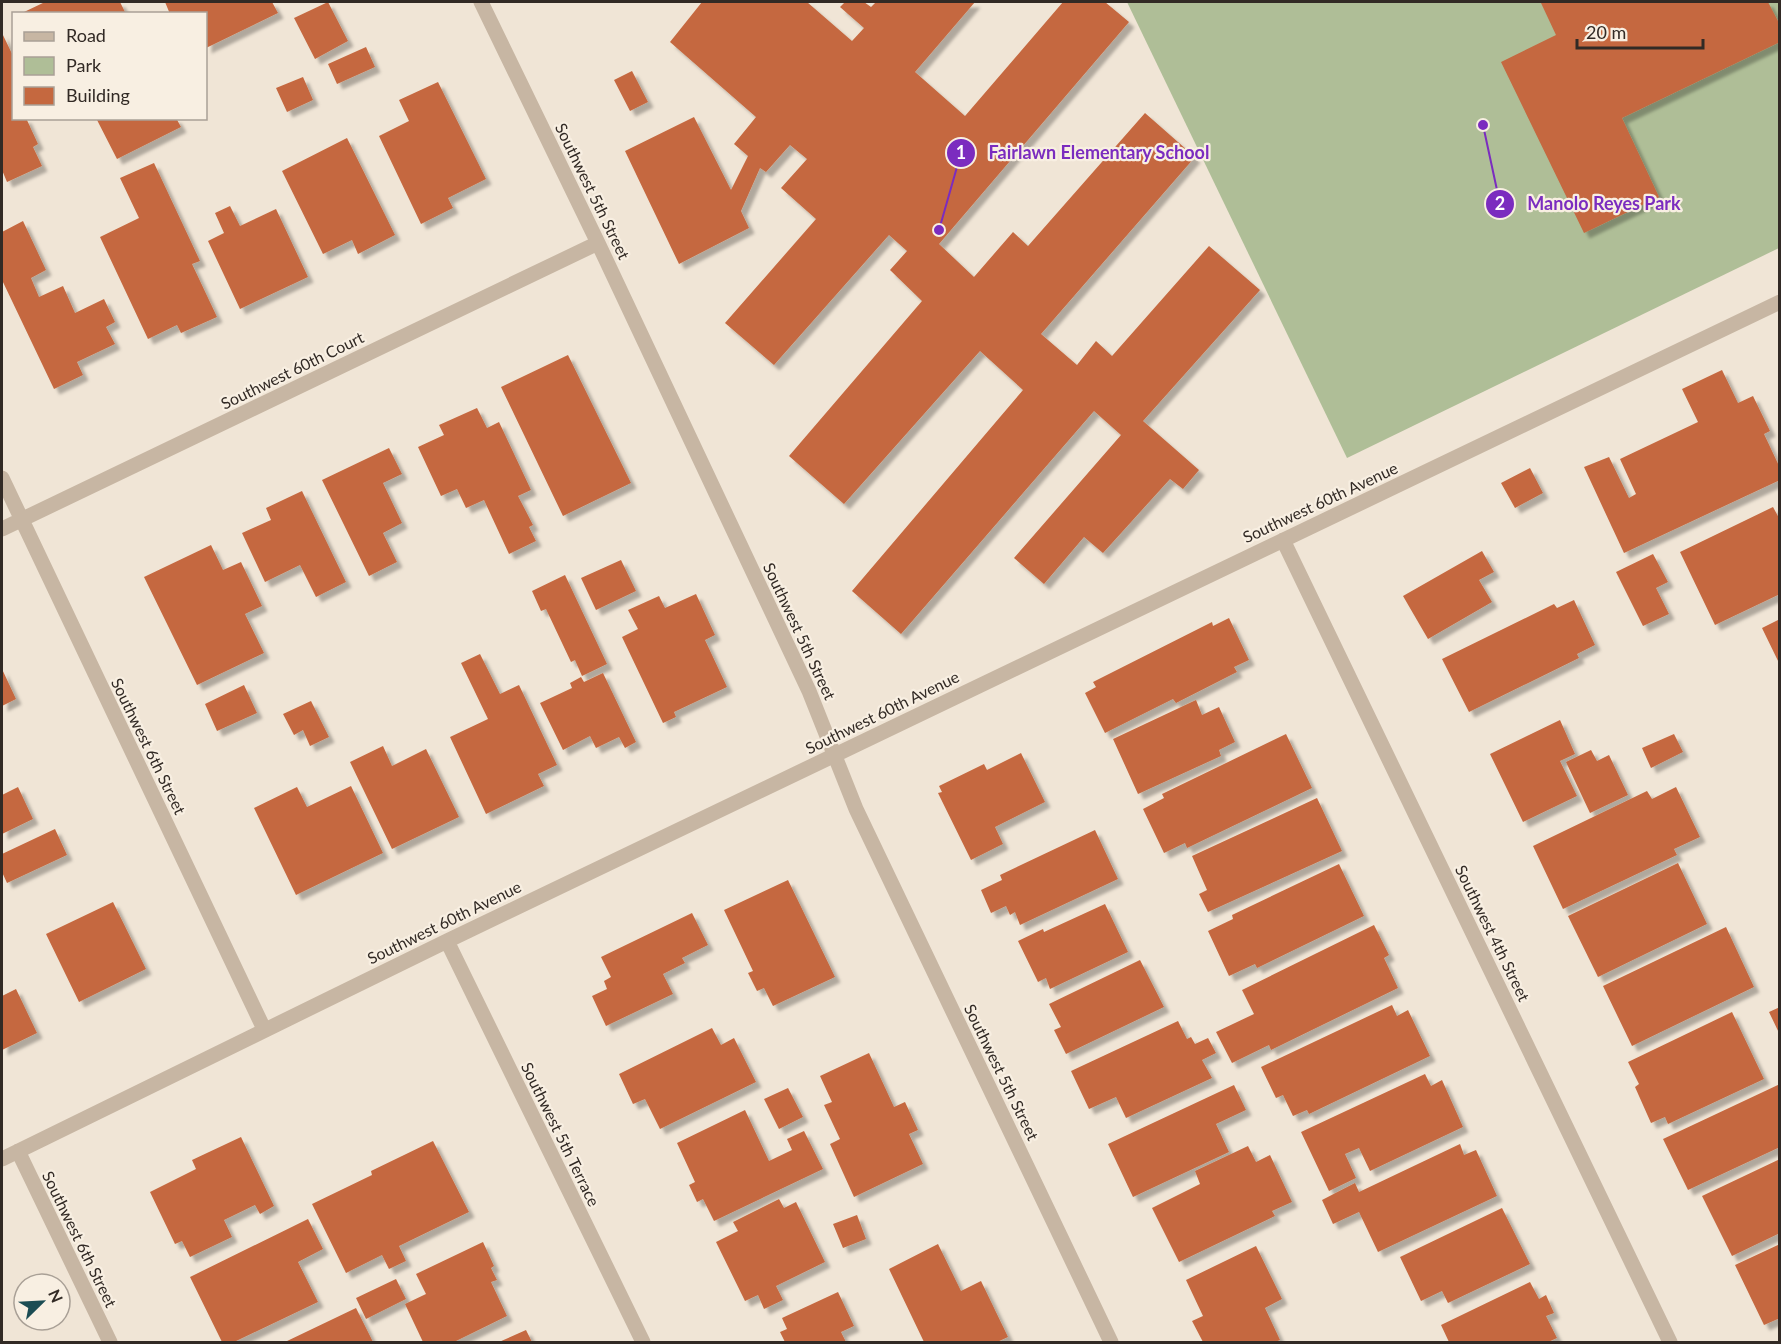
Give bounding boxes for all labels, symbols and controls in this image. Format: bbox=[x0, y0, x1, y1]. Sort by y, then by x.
legend bbox=[12, 12, 207, 120]
scale bar bbox=[1577, 12, 1703, 50]
text: 20 m bbox=[1586, 21, 1626, 43]
text: Road bbox=[66, 24, 106, 46]
text: Park bbox=[66, 54, 102, 76]
text: Building bbox=[66, 84, 130, 106]
street label: Southwest 5th Street bbox=[552, 120, 634, 262]
callout: Fairlawn Elementary School bbox=[946, 135, 1221, 171]
text: 1 bbox=[956, 141, 966, 163]
text: Fairlawn Elementary School bbox=[989, 141, 1209, 163]
callout: Manolo Reyes Park bbox=[1485, 186, 1692, 222]
text: 2 bbox=[1495, 192, 1505, 214]
text: Manolo Reyes Park bbox=[1527, 192, 1681, 214]
street label: Southwest 60th Court bbox=[218, 327, 367, 413]
street label: Southwest 60th Avenue bbox=[1240, 458, 1400, 546]
street label: Southwest 5th Street bbox=[760, 559, 840, 703]
street label: Southwest 60th Avenue bbox=[802, 666, 962, 758]
street label: Southwest 6th Street bbox=[108, 675, 190, 817]
street label: Southwest 4th Street bbox=[1452, 862, 1534, 1004]
street label: Southwest 60th Avenue bbox=[364, 876, 524, 968]
street label: Southwest 5th Street bbox=[961, 1001, 1043, 1143]
street label: Southwest 5th Terrace bbox=[518, 1059, 604, 1209]
street label: Southwest 6th Street bbox=[39, 1168, 121, 1310]
north arrow bbox=[12, 1272, 72, 1332]
text: N bbox=[45, 1286, 67, 1305]

